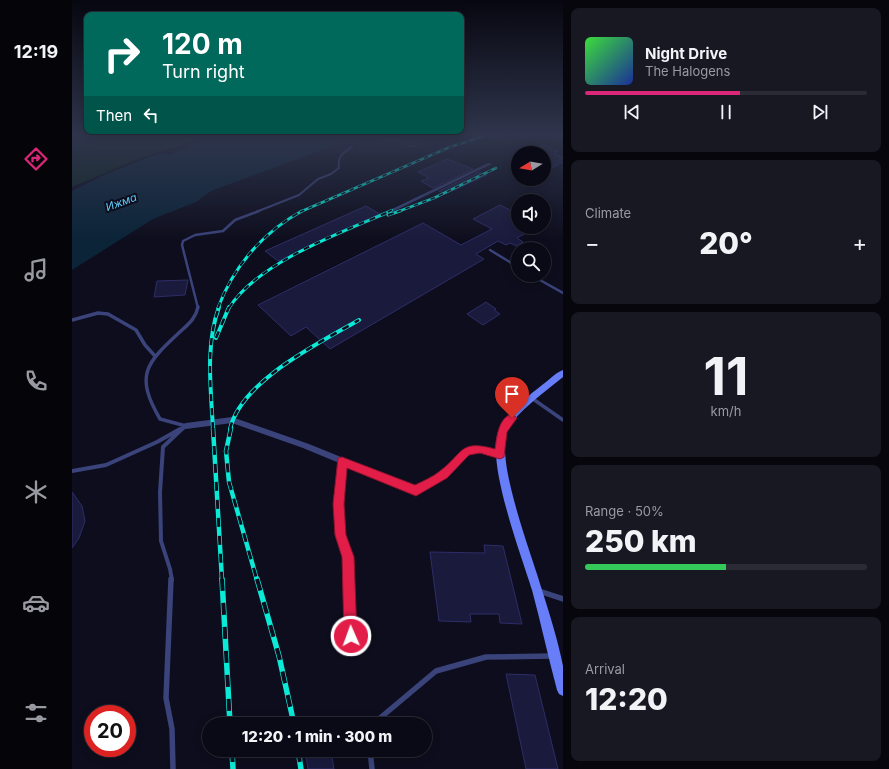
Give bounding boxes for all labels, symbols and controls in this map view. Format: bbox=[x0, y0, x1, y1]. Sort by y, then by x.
text: 120 m bbox=[162, 27, 243, 61]
icon: right bbox=[96, 28, 148, 80]
text: 12:19 bbox=[14, 41, 58, 62]
text: Night Drive bbox=[645, 44, 727, 63]
text: Turn right bbox=[162, 61, 245, 82]
text: The Halogens bbox=[645, 63, 730, 79]
icon: previous bbox=[621, 101, 643, 123]
icon: pause bbox=[715, 101, 737, 123]
icon: next bbox=[809, 101, 831, 123]
icon: left bbox=[140, 104, 162, 126]
text: Then bbox=[96, 106, 132, 125]
icon: directions bbox=[22, 145, 50, 173]
north arrow bbox=[511, 146, 551, 186]
map controls bbox=[511, 146, 551, 282]
water label: Ижма bbox=[103, 190, 139, 214]
button: sound bbox=[511, 194, 551, 234]
text: Climate bbox=[585, 205, 631, 221]
text: 20° bbox=[699, 225, 753, 261]
text: − bbox=[585, 230, 600, 256]
text: + bbox=[852, 230, 867, 256]
button: search bbox=[511, 242, 551, 282]
icon: music bbox=[22, 256, 50, 284]
text: 11 bbox=[704, 345, 748, 408]
icon: phone bbox=[22, 367, 50, 395]
pin bbox=[495, 377, 529, 418]
icon: arrive bbox=[501, 383, 523, 405]
text: km/h bbox=[711, 403, 741, 419]
icon: climate bbox=[22, 478, 50, 506]
text: Range · 50% bbox=[585, 503, 664, 519]
text: 250 km bbox=[585, 523, 697, 559]
icon: car bbox=[22, 589, 50, 617]
position arrow bbox=[330, 615, 372, 657]
text: Arrival bbox=[585, 661, 625, 677]
text: 12:20 bbox=[585, 681, 668, 717]
icon: filters bbox=[22, 699, 50, 727]
speed limit sign: 20 bbox=[84, 705, 136, 757]
text: 12:20 · 1 min · 300 m bbox=[242, 727, 392, 746]

